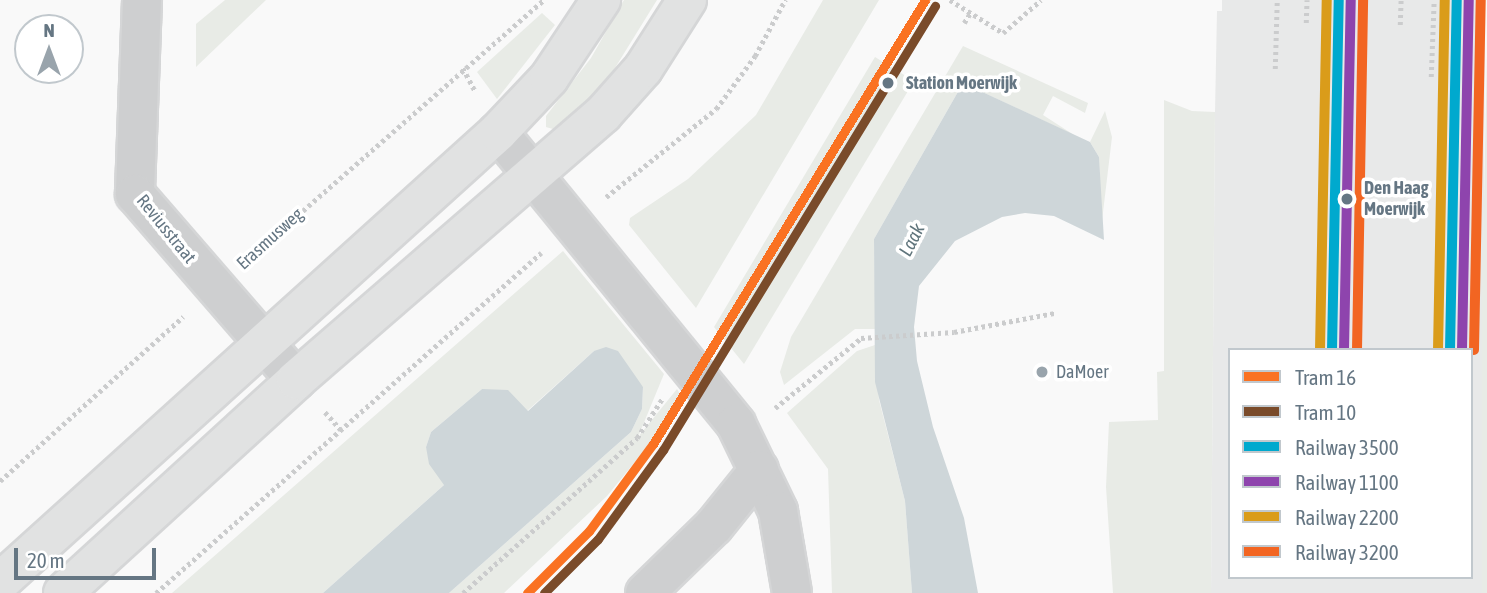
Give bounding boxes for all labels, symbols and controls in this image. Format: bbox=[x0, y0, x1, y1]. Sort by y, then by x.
north arrow bbox=[14, 14, 84, 84]
text: N bbox=[43, 19, 55, 41]
marker: Station Moerwijk bbox=[877, 72, 899, 94]
place label: Station Moerwijk bbox=[906, 72, 1017, 94]
place label: Den Haag Moerwijk bbox=[1364, 178, 1428, 220]
marker: Den Haag Moerwijk bbox=[1336, 188, 1358, 210]
street label: Reviusstraat bbox=[132, 190, 200, 268]
street label: Erasmusweg bbox=[232, 204, 308, 274]
water label: Laak bbox=[894, 220, 930, 260]
legend bbox=[1228, 348, 1473, 579]
place label: DaMoer bbox=[1056, 361, 1108, 383]
marker: DaMoer bbox=[1034, 364, 1050, 380]
text: Tram 16 bbox=[1295, 365, 1356, 389]
text: Tram 10 bbox=[1295, 400, 1356, 424]
text: Railway 3500 bbox=[1295, 435, 1399, 459]
text: Railway 1100 bbox=[1295, 470, 1399, 494]
text: Railway 2200 bbox=[1295, 505, 1399, 529]
scale bar bbox=[18, 534, 159, 578]
text: Railway 3200 bbox=[1295, 540, 1399, 564]
text: 20 m bbox=[27, 548, 65, 572]

